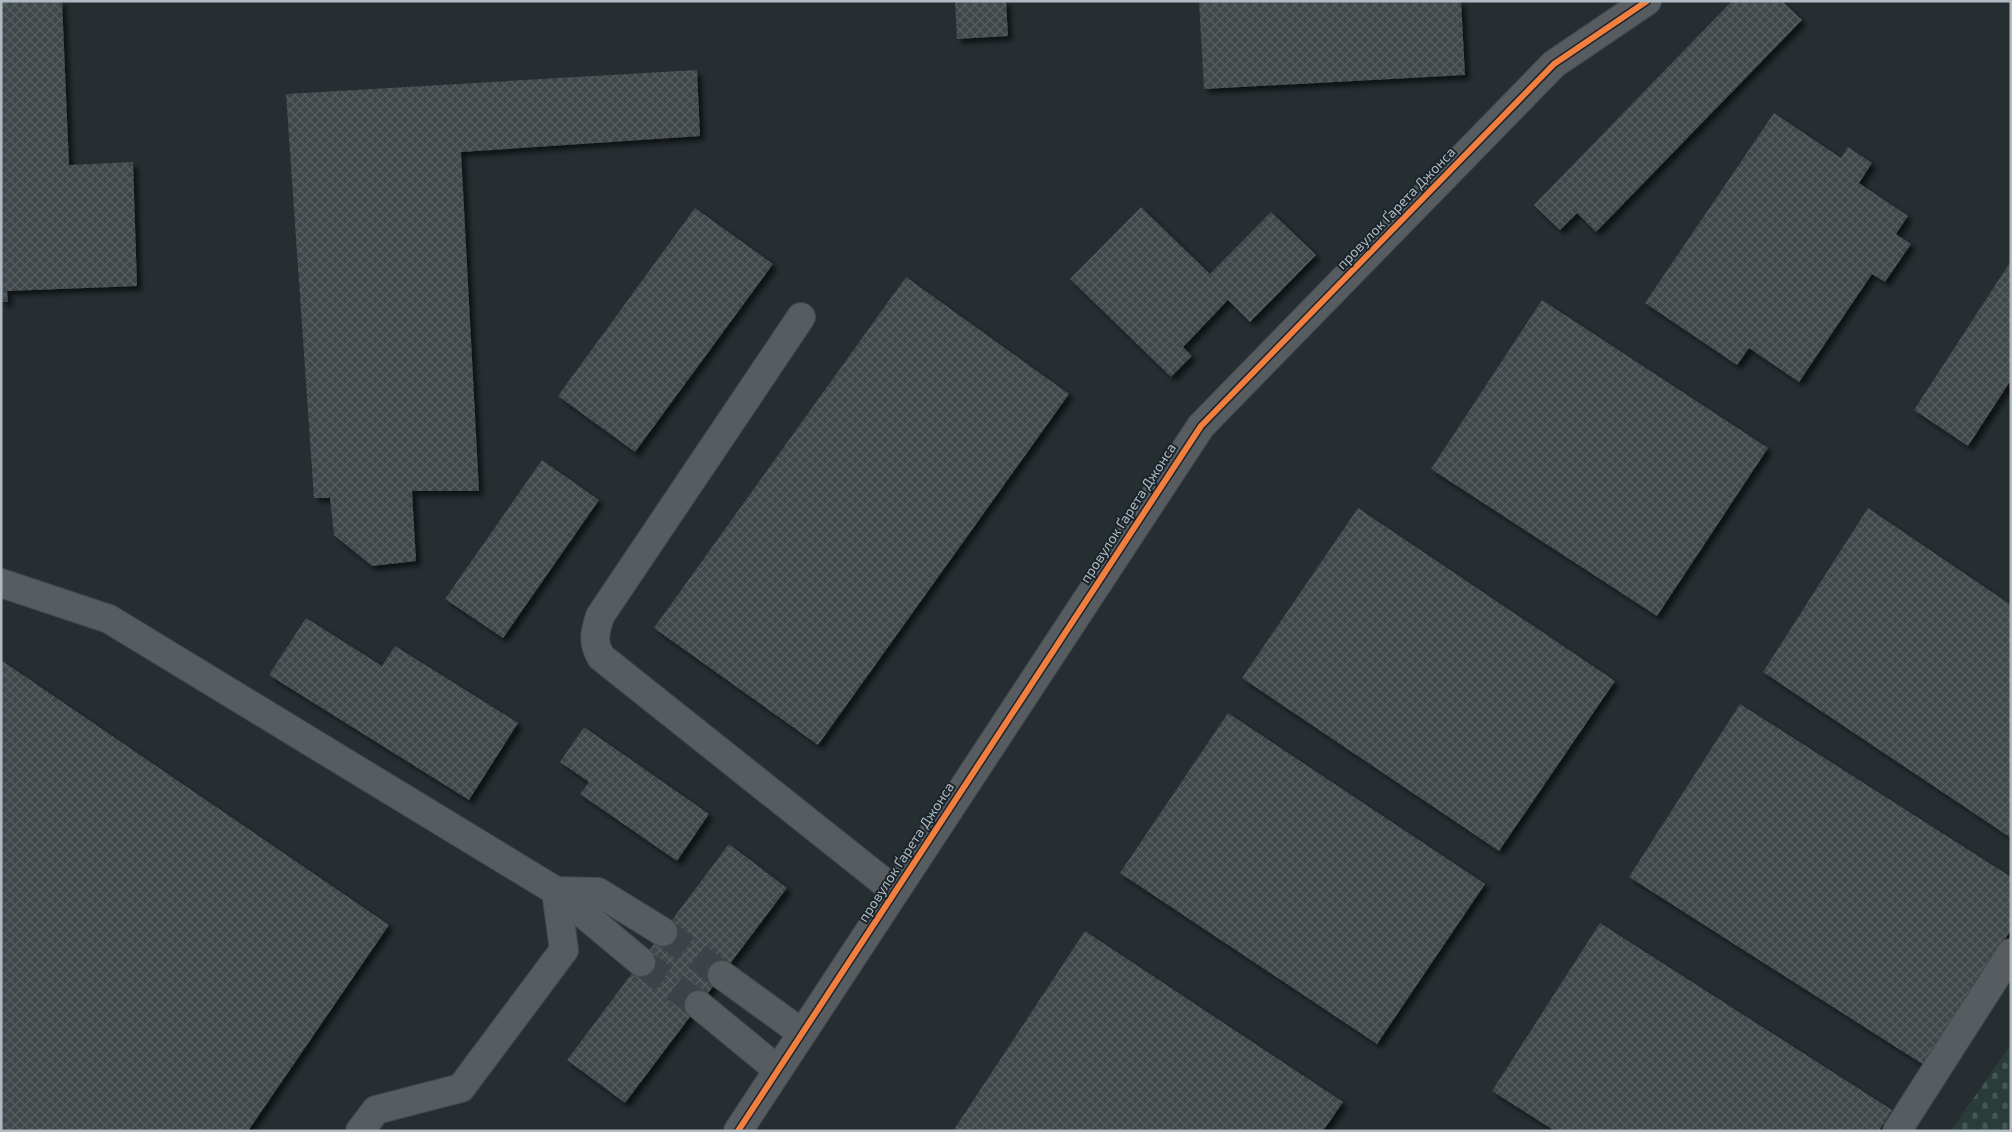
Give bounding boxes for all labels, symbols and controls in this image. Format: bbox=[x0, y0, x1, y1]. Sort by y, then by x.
street label: провулок Ґарета Джонса bbox=[1333, 143, 1459, 272]
street label: провулок Ґарета Джонса bbox=[1076, 440, 1179, 586]
street label: провулок Ґарета Джонса bbox=[854, 779, 957, 925]

